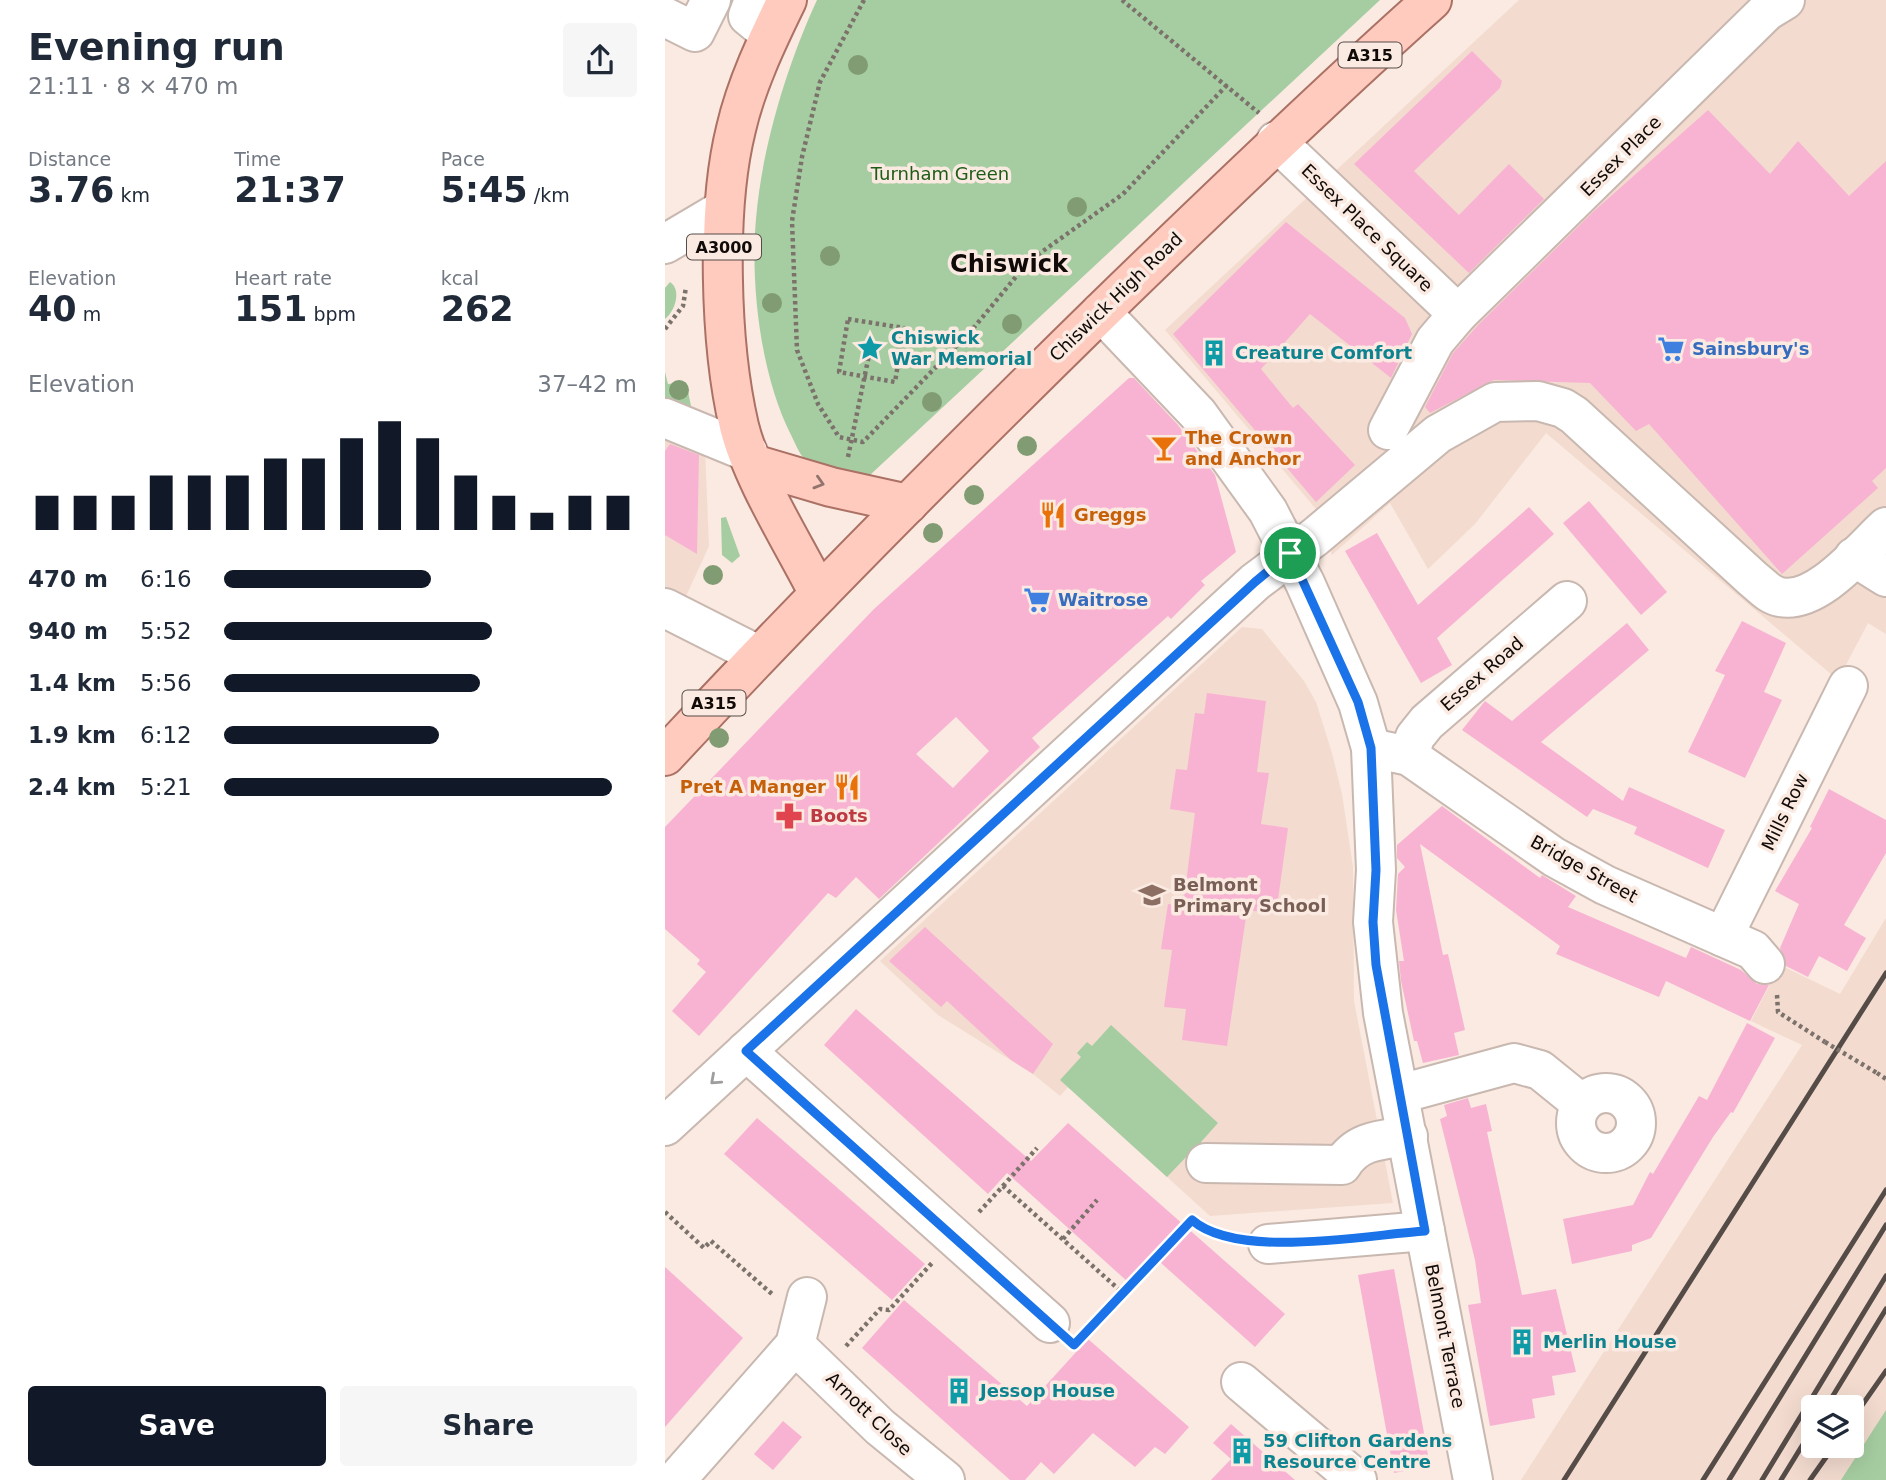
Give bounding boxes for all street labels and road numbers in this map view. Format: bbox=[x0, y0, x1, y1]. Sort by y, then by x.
road number: A315 bbox=[1339, 42, 1401, 68]
street label: Essex Place bbox=[1576, 111, 1665, 200]
street label: Essex Place Square bbox=[1297, 160, 1437, 296]
street label: Chiswick High Road bbox=[1045, 228, 1186, 365]
road number: A3000 bbox=[687, 234, 761, 260]
street label: Essex Road bbox=[1436, 632, 1527, 715]
road number: A315 bbox=[683, 690, 745, 716]
street label: Mills Row bbox=[1757, 770, 1812, 854]
street label: Bridge Street bbox=[1527, 831, 1641, 907]
street label: Belmont Terrace bbox=[1421, 1262, 1470, 1410]
street label: Arnott Close bbox=[822, 1368, 916, 1460]

